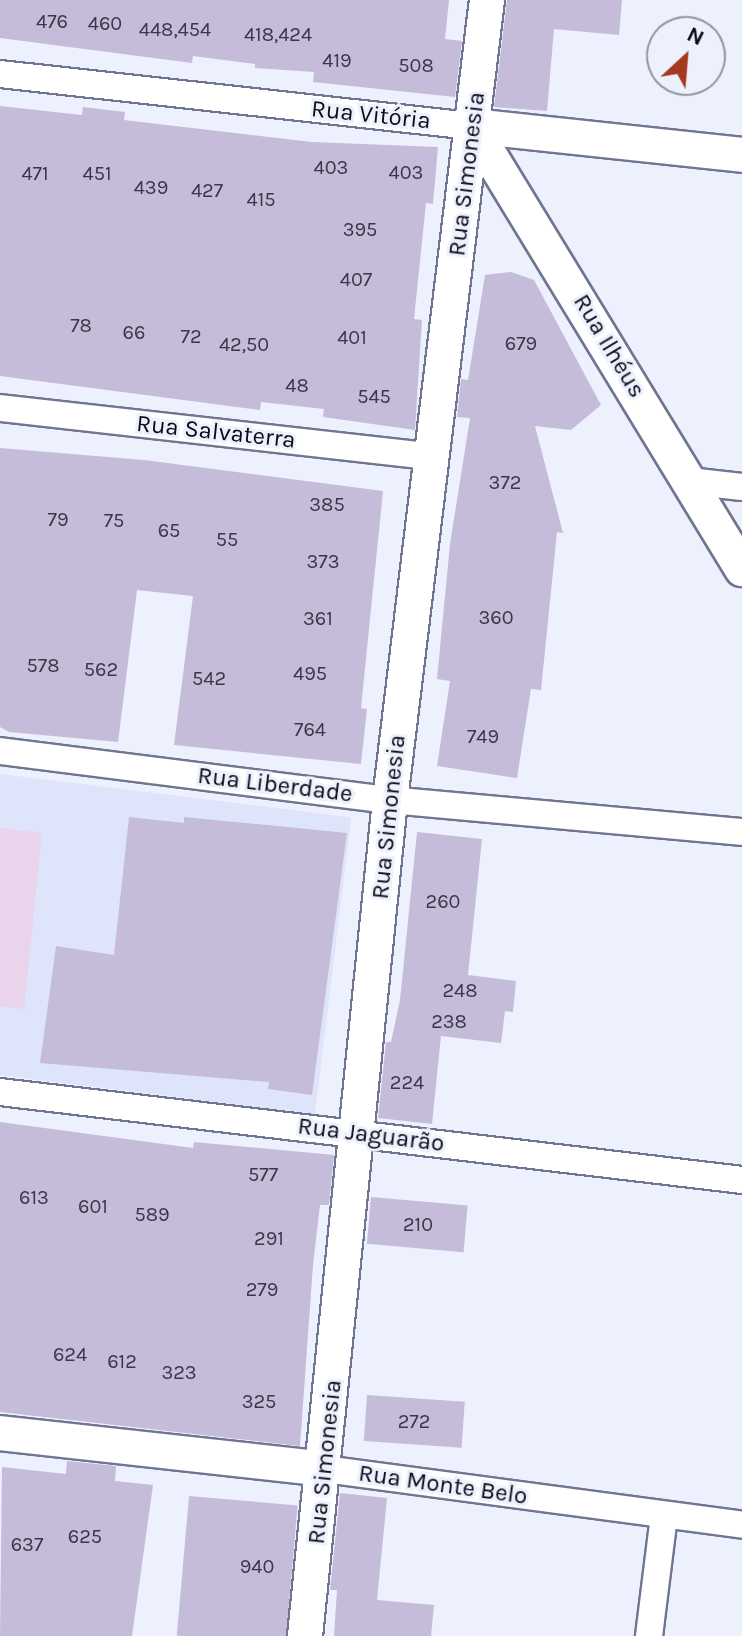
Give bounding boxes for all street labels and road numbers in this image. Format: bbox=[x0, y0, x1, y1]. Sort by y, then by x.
street label: Rua Simonesia bbox=[443, 90, 491, 258]
street label: Rua Vitória bbox=[310, 94, 432, 136]
street label: Rua Ilhéus bbox=[567, 289, 651, 403]
street label: Rua Salvaterra bbox=[135, 409, 297, 455]
street label: Rua Simonesia bbox=[366, 733, 412, 901]
street label: Rua Liberdade bbox=[196, 761, 354, 809]
street label: Rua Jaguarão bbox=[296, 1112, 446, 1158]
street label: Rua Simonesia bbox=[302, 1378, 348, 1546]
street label: Rua Monte Belo bbox=[357, 1459, 529, 1511]

